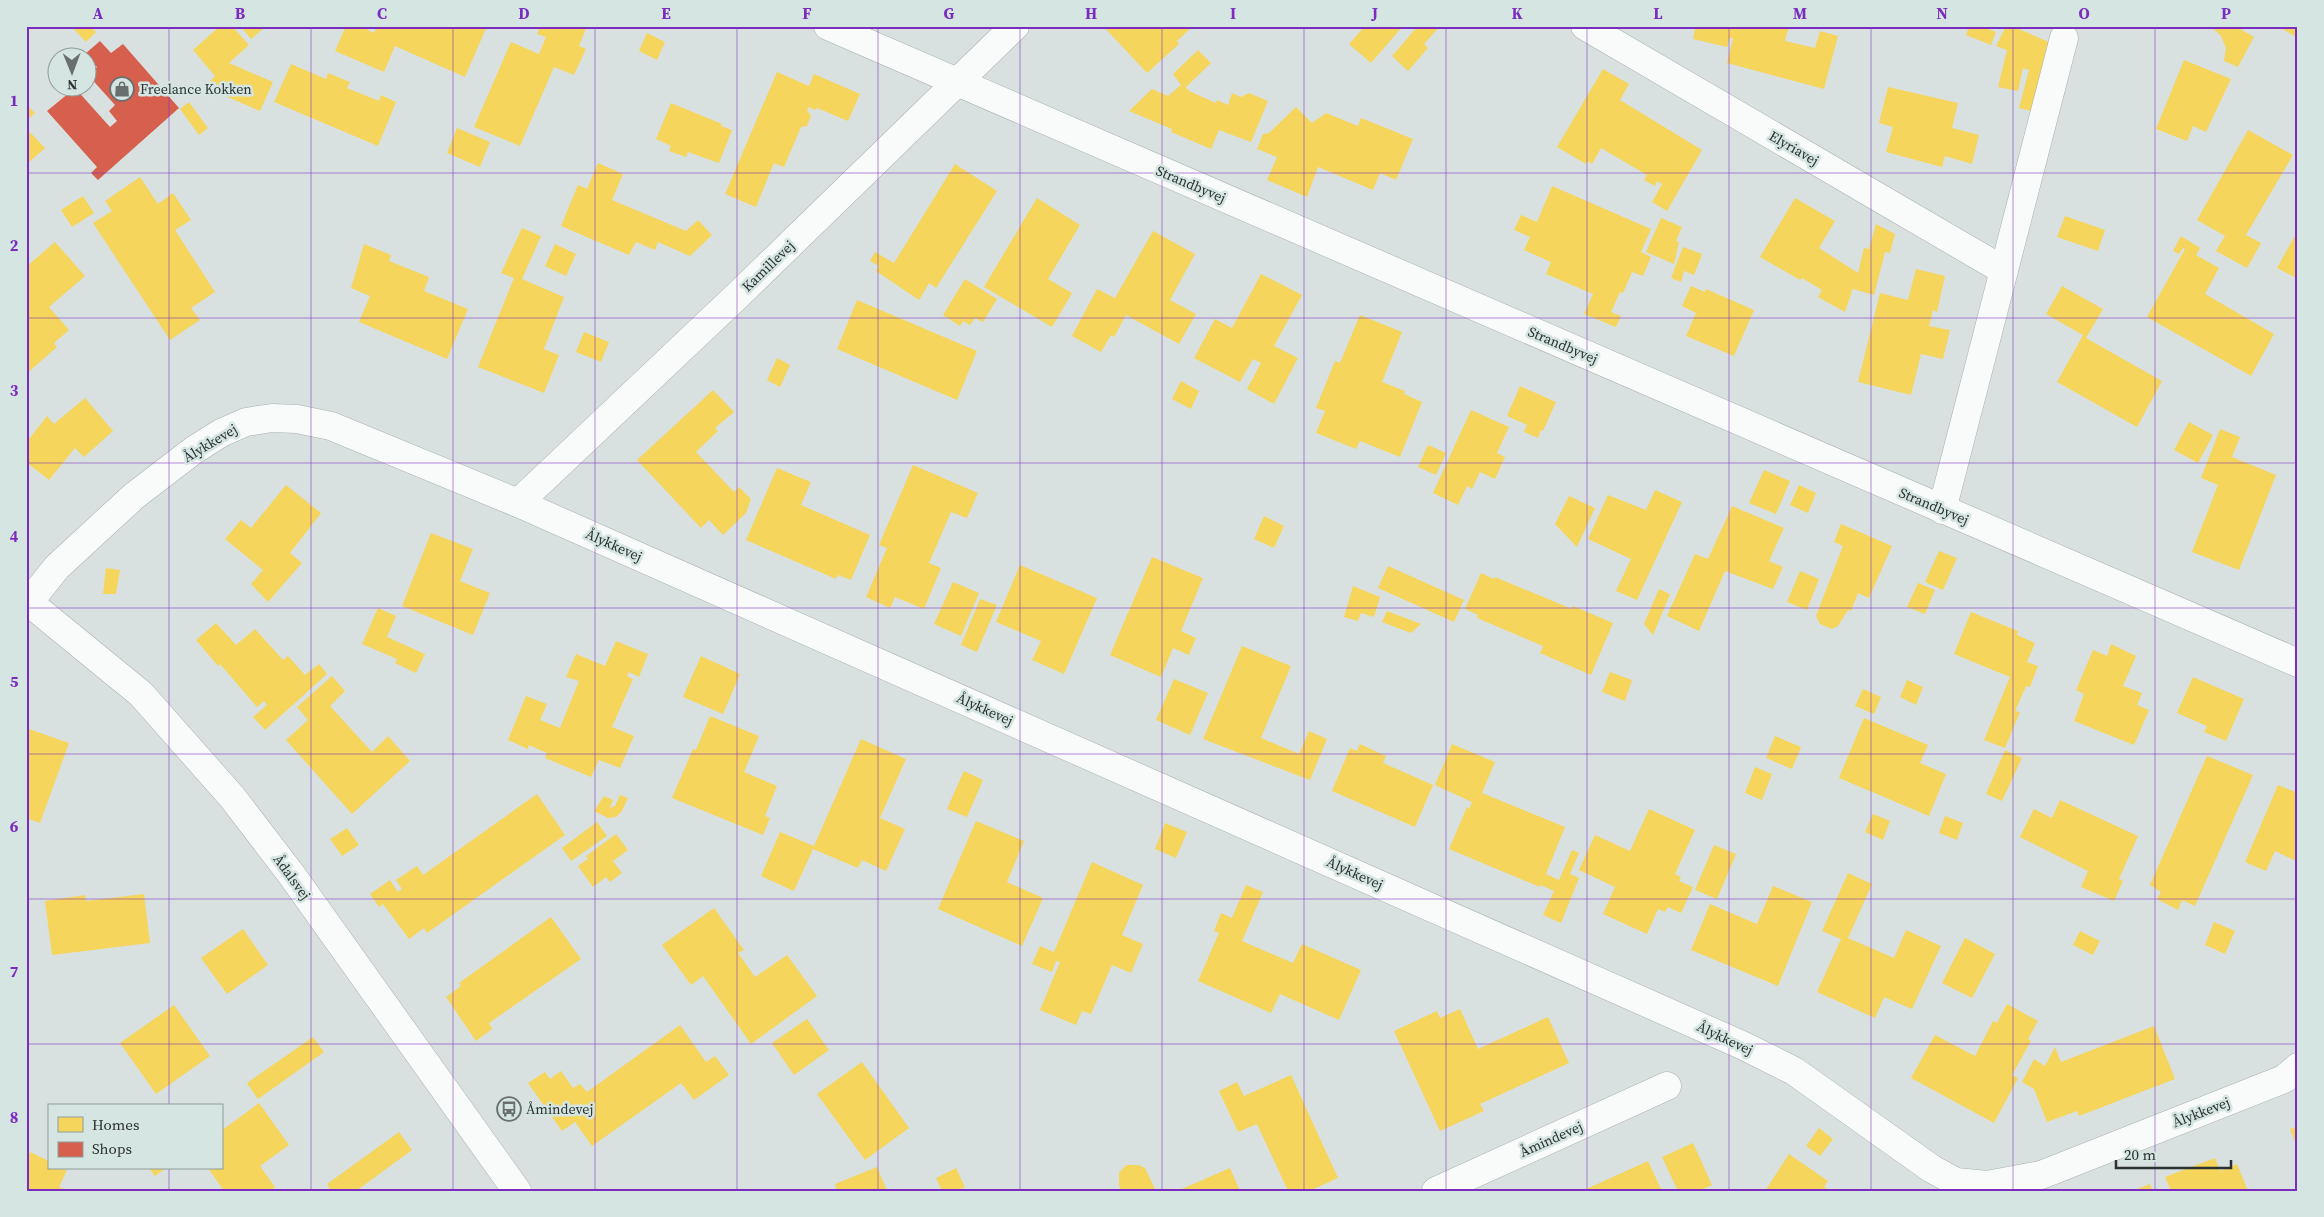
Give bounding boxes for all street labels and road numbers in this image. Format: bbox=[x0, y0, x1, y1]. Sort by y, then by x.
street label: Elyriavej bbox=[1765, 126, 1823, 170]
street label: Strandbyvej bbox=[1153, 160, 1229, 208]
street label: Kamillevej bbox=[737, 236, 799, 296]
street label: Strandbyvej bbox=[1525, 321, 1601, 369]
street label: Ålykkevej bbox=[179, 419, 241, 467]
street label: Strandbyvej bbox=[1896, 482, 1972, 530]
street label: Ålykkevej bbox=[582, 524, 646, 566]
street label: Ålykkevej bbox=[953, 688, 1017, 730]
street label: Ådalsvej bbox=[269, 850, 315, 904]
street label: Ålykkevej bbox=[1323, 852, 1387, 894]
street label: Ålykkevej bbox=[1694, 1016, 1757, 1060]
street label: Ålykkevej bbox=[2169, 1092, 2233, 1132]
street label: Åmindevej bbox=[1516, 1116, 1586, 1162]

